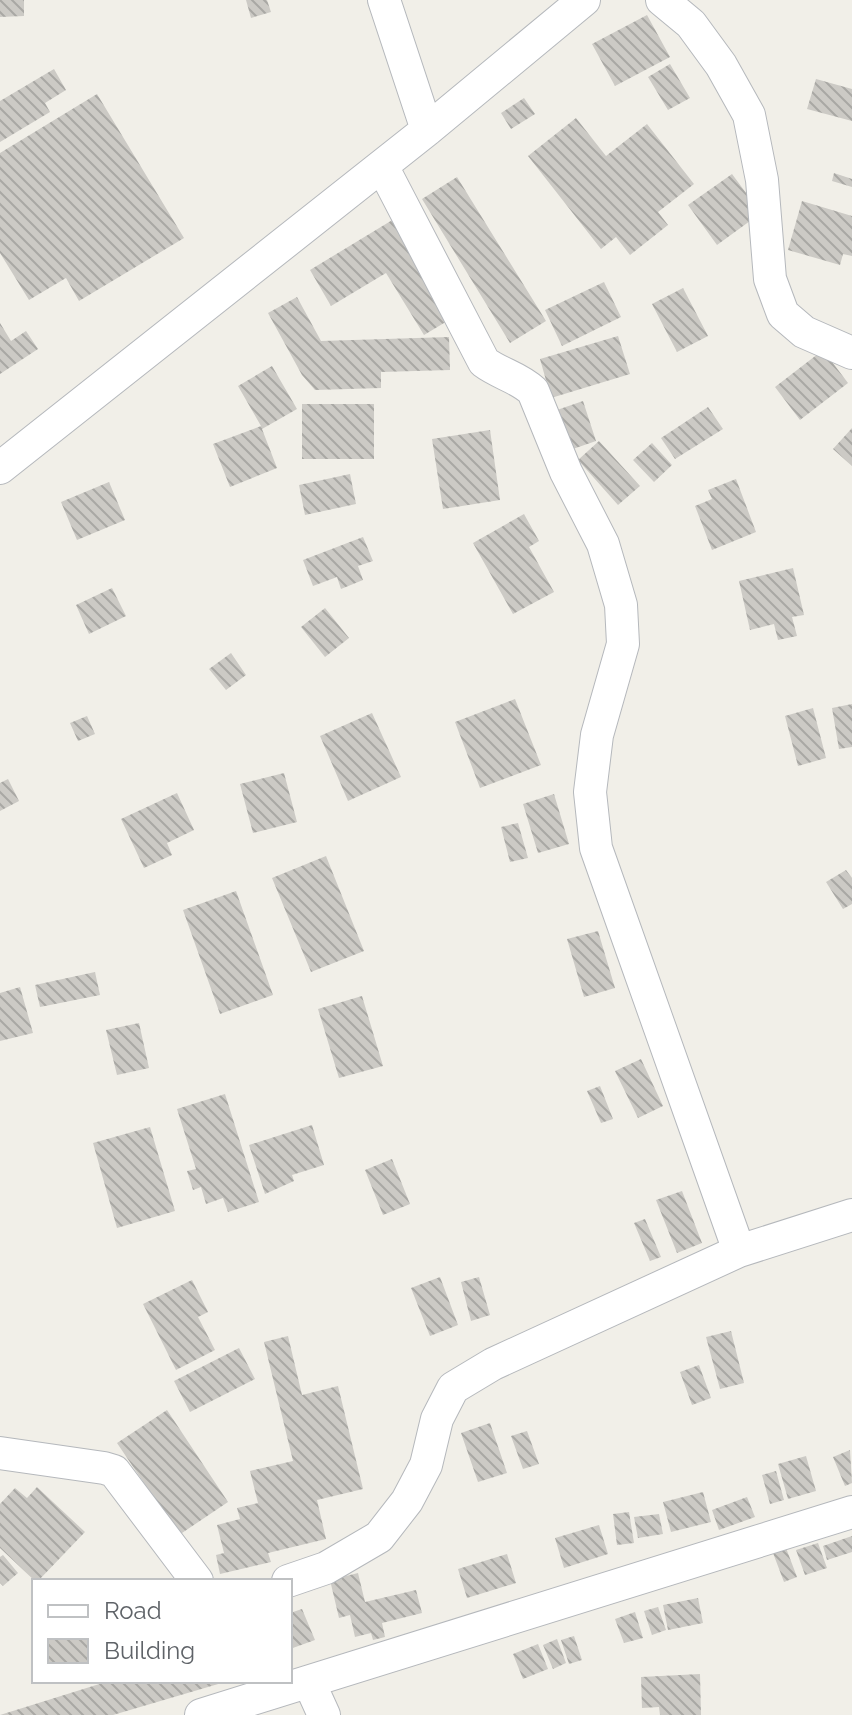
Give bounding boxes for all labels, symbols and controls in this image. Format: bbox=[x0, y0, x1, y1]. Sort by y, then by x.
legend bbox=[32, 1579, 292, 1683]
text: Road bbox=[104, 1596, 162, 1625]
text: Building bbox=[104, 1636, 195, 1665]

